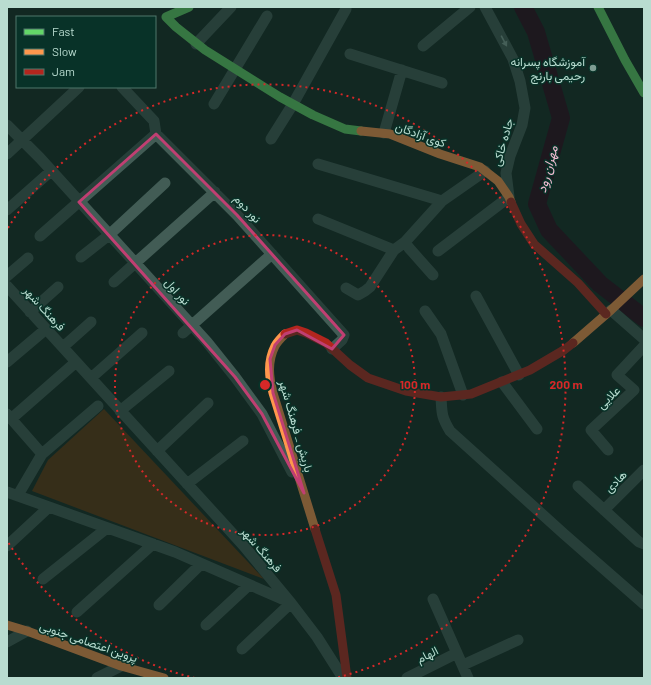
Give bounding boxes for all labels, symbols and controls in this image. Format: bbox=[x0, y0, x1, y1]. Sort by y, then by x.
legend bbox=[16, 16, 156, 88]
text: Fast bbox=[52, 24, 75, 38]
one-way arrow bbox=[500, 35, 507, 47]
text: Slow bbox=[52, 44, 77, 58]
place label: آموزشگاه پسرانه رحیمی بارنج bbox=[510, 54, 586, 85]
marker: آموزشگاه پسرانه رحیمی بارنج bbox=[588, 63, 598, 73]
text: Jam bbox=[52, 64, 75, 78]
street label: جاده خاکی bbox=[488, 116, 517, 168]
street label: کوی آزادگان bbox=[393, 118, 448, 151]
water label: مهران رود bbox=[533, 144, 562, 195]
street label: نور دوم bbox=[230, 191, 265, 226]
street label: نور اول bbox=[161, 275, 194, 309]
street label: فرهنگ شهر bbox=[19, 282, 69, 335]
street label: باریش _ فرهنگ شهر bbox=[275, 377, 317, 474]
text: 100 m bbox=[400, 377, 430, 391]
text: 200 m bbox=[550, 377, 582, 391]
centre of rings bbox=[258, 378, 272, 392]
street label: علایی bbox=[593, 383, 624, 413]
street label: هادی bbox=[601, 467, 630, 496]
street label: فرهنگ شهر bbox=[236, 523, 285, 576]
street label: پروین اعتصامی جنوبی bbox=[38, 618, 140, 666]
street label: الهام bbox=[414, 643, 441, 667]

